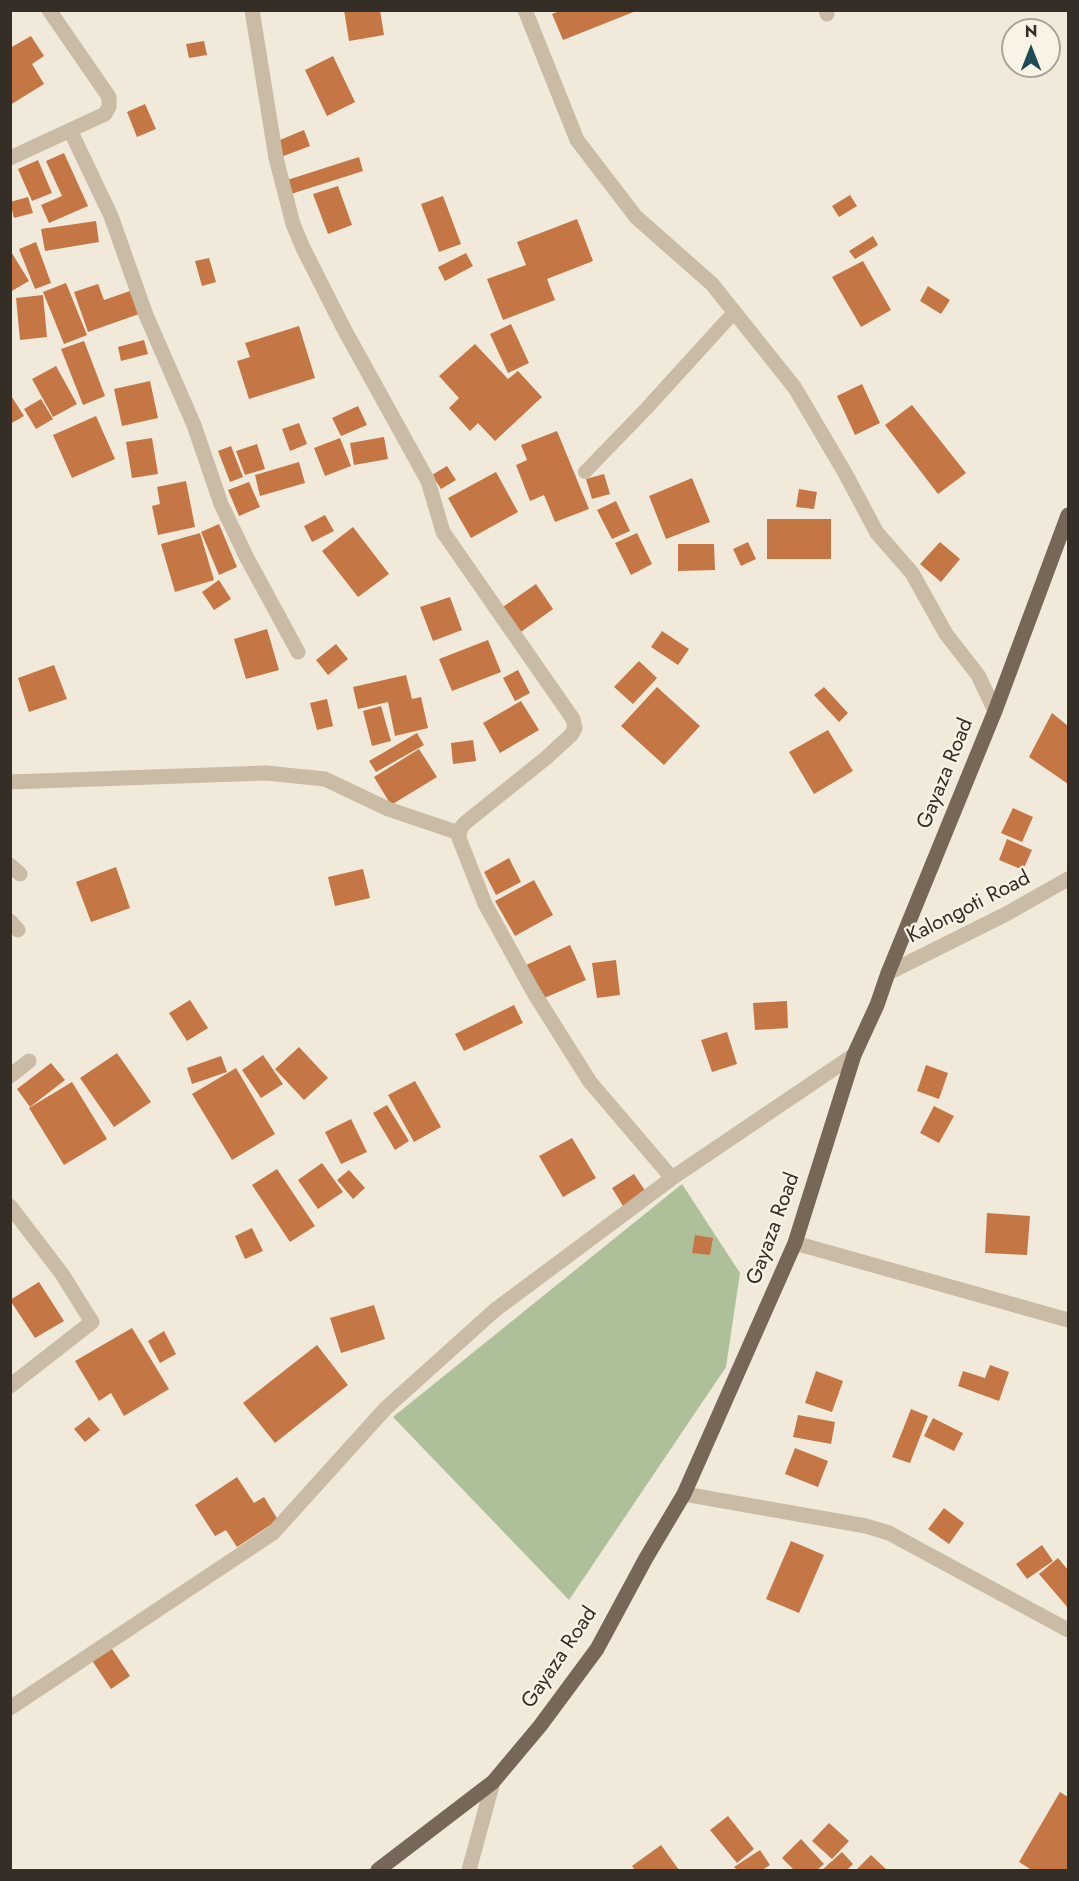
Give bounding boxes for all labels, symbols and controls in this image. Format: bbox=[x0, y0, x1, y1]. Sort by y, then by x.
north arrow bbox=[1001, 18, 1061, 78]
text: N bbox=[1025, 20, 1037, 43]
street label: Gayaza Road bbox=[912, 715, 980, 833]
street label: Kalongoti Road bbox=[903, 866, 1035, 950]
street label: Gayaza Road bbox=[742, 1170, 806, 1288]
street label: Gayaza Road bbox=[517, 1602, 603, 1714]

